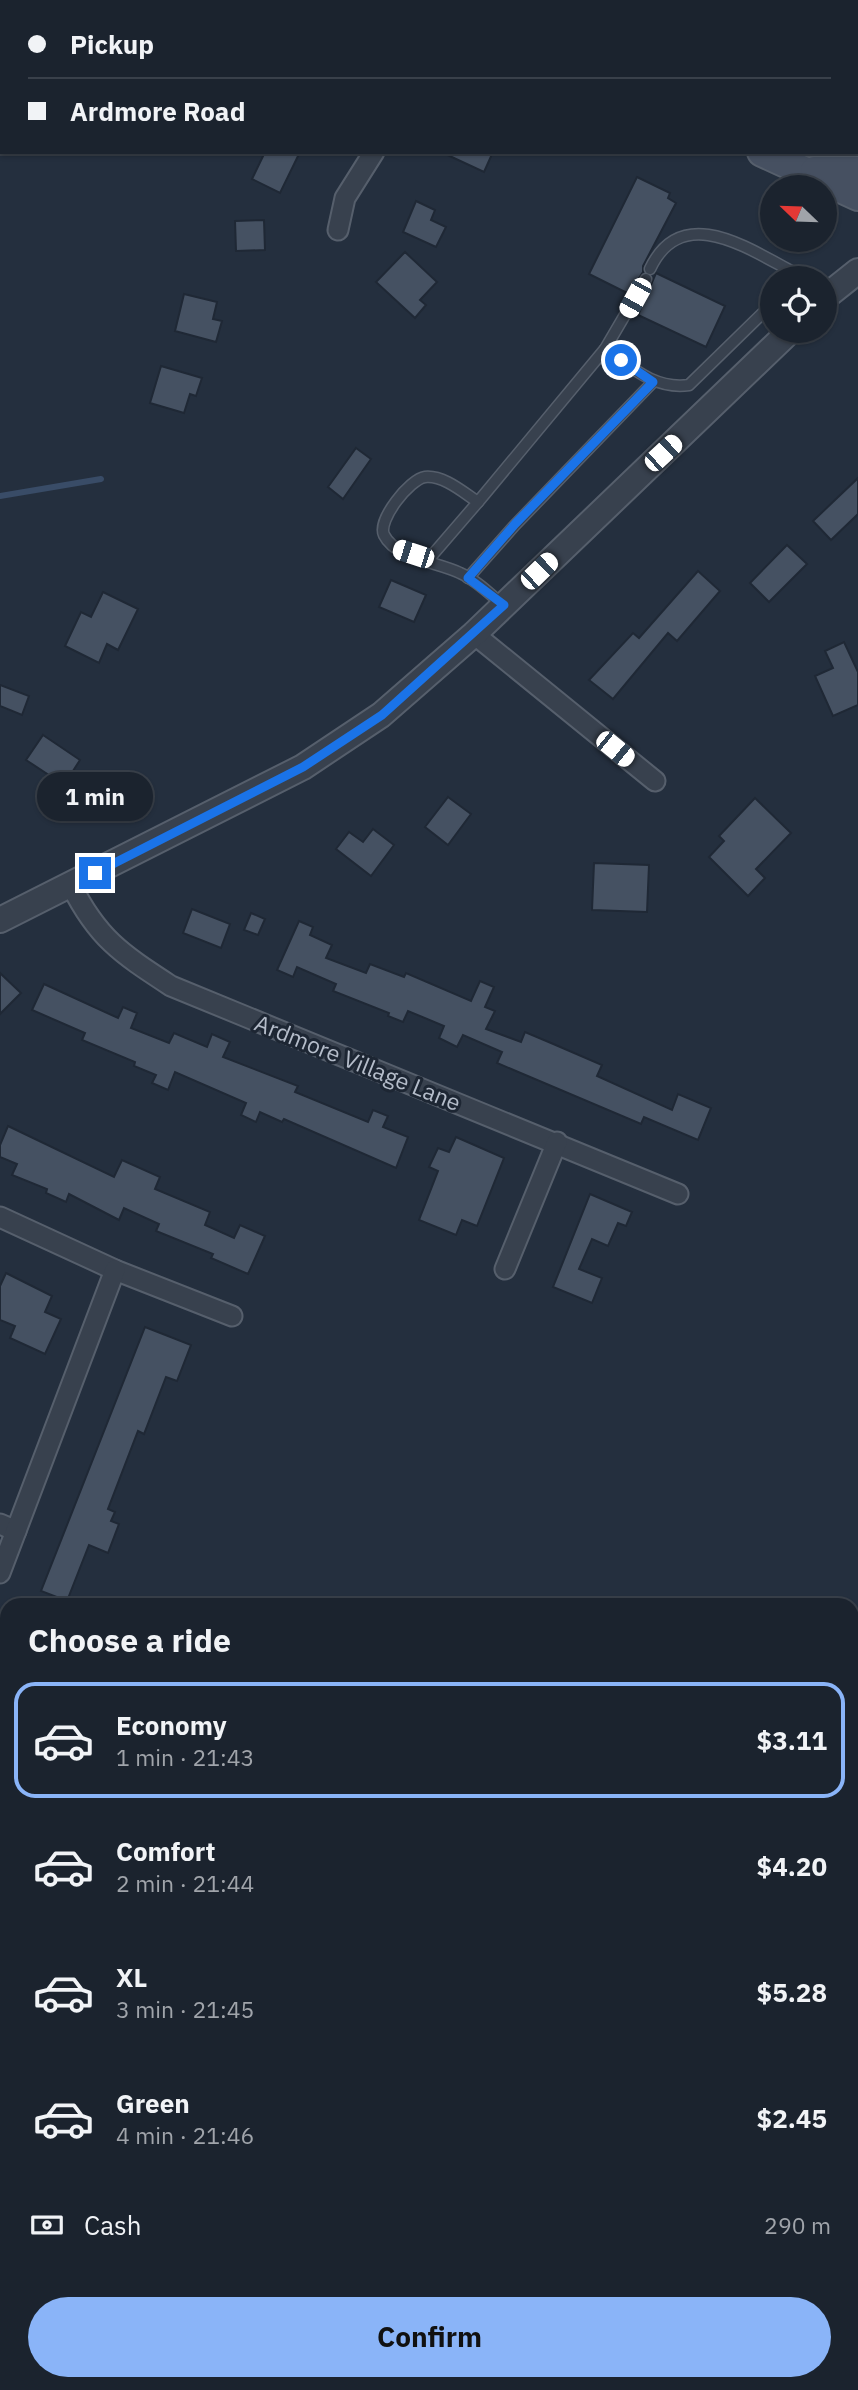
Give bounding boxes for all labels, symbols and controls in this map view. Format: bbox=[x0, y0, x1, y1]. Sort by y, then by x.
text: Pickup bbox=[70, 27, 154, 61]
text: Ardmore Road bbox=[70, 94, 245, 128]
north arrow bbox=[760, 175, 836, 252]
map controls bbox=[760, 175, 837, 343]
button: locate bbox=[760, 266, 837, 343]
car bbox=[616, 275, 655, 321]
route start bbox=[605, 344, 637, 376]
car bbox=[641, 431, 686, 475]
car bbox=[390, 538, 437, 570]
car bbox=[517, 549, 562, 593]
car bbox=[593, 728, 638, 770]
callout: 1 min bbox=[37, 772, 153, 820]
text: 1 min bbox=[65, 781, 125, 811]
route end bbox=[79, 857, 111, 889]
street label: Ardmore Village Lane bbox=[251, 1007, 465, 1117]
text: Choose a ride bbox=[28, 1619, 231, 1661]
text: Economy bbox=[116, 1708, 227, 1742]
icon: car bbox=[32, 1709, 95, 1772]
text: $3.11 bbox=[757, 1723, 827, 1757]
text: 1 min · 21:43 bbox=[116, 1742, 254, 1772]
text: Comfort bbox=[116, 1834, 215, 1868]
icon: car bbox=[32, 1835, 95, 1898]
text: $4.20 bbox=[757, 1849, 827, 1883]
text: 2 min · 21:44 bbox=[116, 1868, 254, 1898]
text: XL bbox=[116, 1960, 147, 1994]
icon: car bbox=[32, 1961, 95, 2024]
text: $5.28 bbox=[757, 1975, 827, 2009]
text: 3 min · 21:45 bbox=[116, 1994, 254, 2024]
text: Green bbox=[116, 2086, 190, 2120]
icon: car bbox=[32, 2087, 95, 2150]
text: $2.45 bbox=[757, 2101, 827, 2135]
text: 4 min · 21:46 bbox=[116, 2120, 254, 2150]
icon: cash bbox=[28, 2206, 66, 2244]
text: Cash bbox=[84, 2208, 141, 2242]
text: 290 m bbox=[764, 2210, 831, 2240]
button: Confirm bbox=[28, 2297, 831, 2377]

